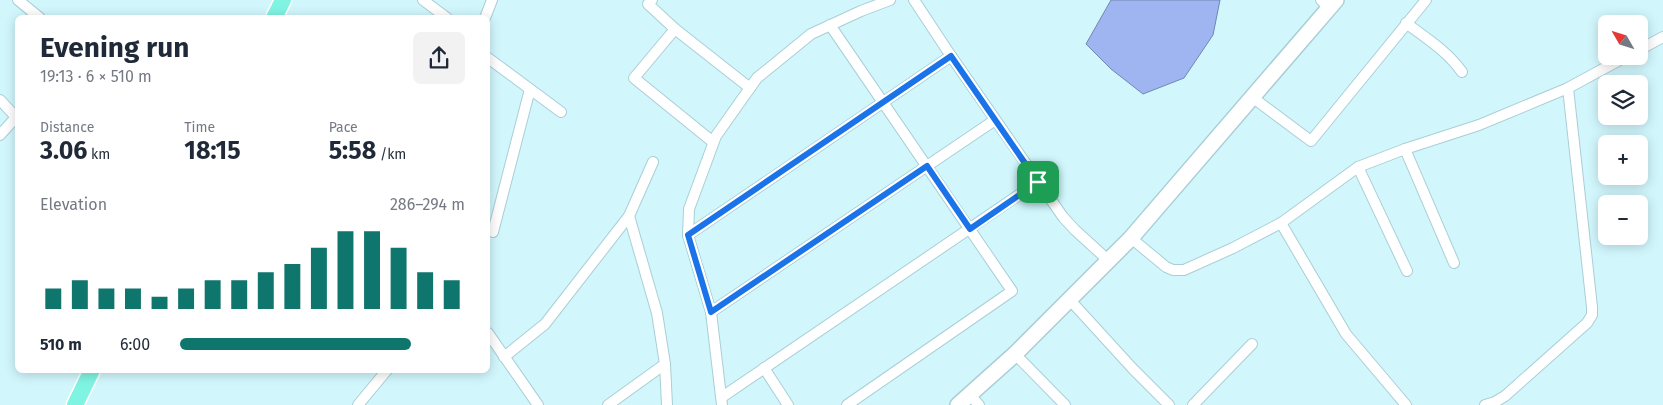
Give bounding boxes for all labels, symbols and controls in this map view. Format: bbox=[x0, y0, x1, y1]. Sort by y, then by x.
north arrow bbox=[1598, 15, 1648, 65]
map controls bbox=[1598, 15, 1648, 245]
text: Evening run bbox=[40, 31, 189, 64]
button: share bbox=[413, 32, 465, 84]
text: 19:13 · 6 × 510 m bbox=[40, 67, 152, 86]
button: layers bbox=[1598, 75, 1648, 125]
text: Distance bbox=[40, 119, 94, 136]
text: Time bbox=[184, 119, 215, 136]
text: Pace bbox=[329, 119, 358, 136]
button: + bbox=[1598, 135, 1648, 185]
text: 3.06 bbox=[40, 136, 87, 166]
text: 18:15 bbox=[184, 136, 241, 166]
text: 5:58 bbox=[329, 136, 376, 166]
text: km bbox=[87, 146, 110, 163]
text: /km bbox=[376, 146, 406, 163]
pin bbox=[1017, 161, 1059, 203]
icon: arrive bbox=[1024, 168, 1052, 196]
text: Elevation bbox=[40, 195, 107, 214]
text: 286–294 m bbox=[390, 195, 465, 214]
button: − bbox=[1598, 195, 1648, 245]
text: 510 m bbox=[40, 335, 82, 354]
text: 6:00 bbox=[120, 335, 150, 354]

